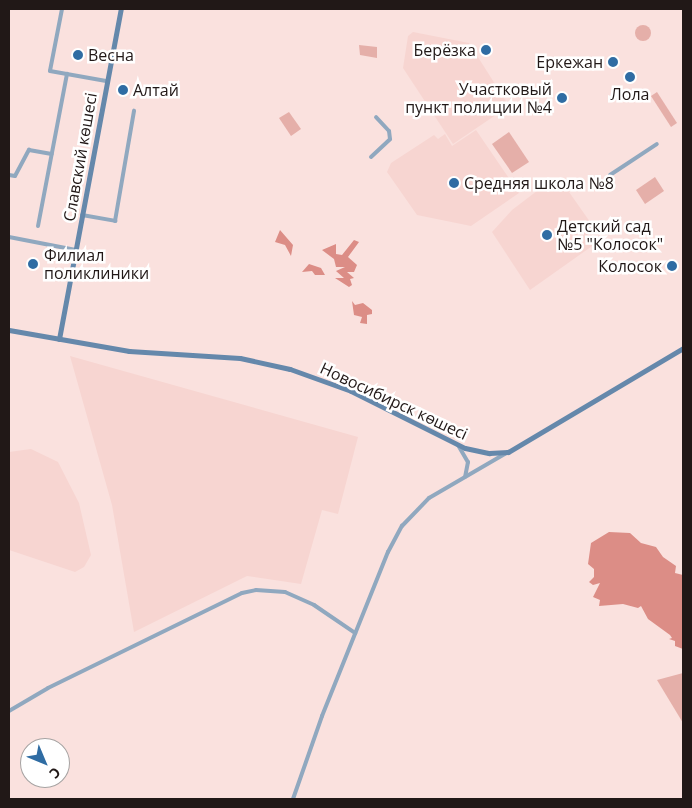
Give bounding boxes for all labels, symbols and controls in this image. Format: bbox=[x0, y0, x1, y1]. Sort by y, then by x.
place label: Берёзка bbox=[414, 40, 476, 60]
marker: Берёзка bbox=[480, 44, 492, 56]
place label: Весна bbox=[88, 45, 134, 65]
marker: Весна bbox=[72, 49, 84, 61]
place label: Еркежан bbox=[536, 52, 603, 72]
marker: Еркежан bbox=[607, 56, 619, 68]
marker: Лола bbox=[624, 71, 636, 83]
place label: Участковый пункт полиции №4 bbox=[405, 79, 552, 117]
place label: Алтай bbox=[133, 80, 179, 100]
marker: Алтай bbox=[117, 84, 129, 96]
place label: Лола bbox=[611, 84, 649, 104]
street label: Славский көшесі bbox=[59, 91, 101, 223]
marker: Участковый пункт полиции №4 bbox=[556, 92, 568, 104]
place label: Средняя школа №8 bbox=[464, 173, 614, 193]
marker: Средняя школа №8 bbox=[448, 177, 460, 189]
place label: Детский сад №5 "Колосок" bbox=[557, 216, 663, 254]
marker: Детский сад №5 "Колосок" bbox=[541, 229, 553, 241]
place label: Филиал поликлиники bbox=[44, 245, 149, 283]
place label: Колосок bbox=[598, 256, 662, 276]
marker: Филиал поликлиники bbox=[26, 257, 40, 271]
marker: Колосок bbox=[666, 260, 678, 272]
street label: Новосибирск көшесі bbox=[317, 358, 471, 444]
north arrow bbox=[20, 738, 70, 788]
text: С bbox=[45, 763, 65, 783]

